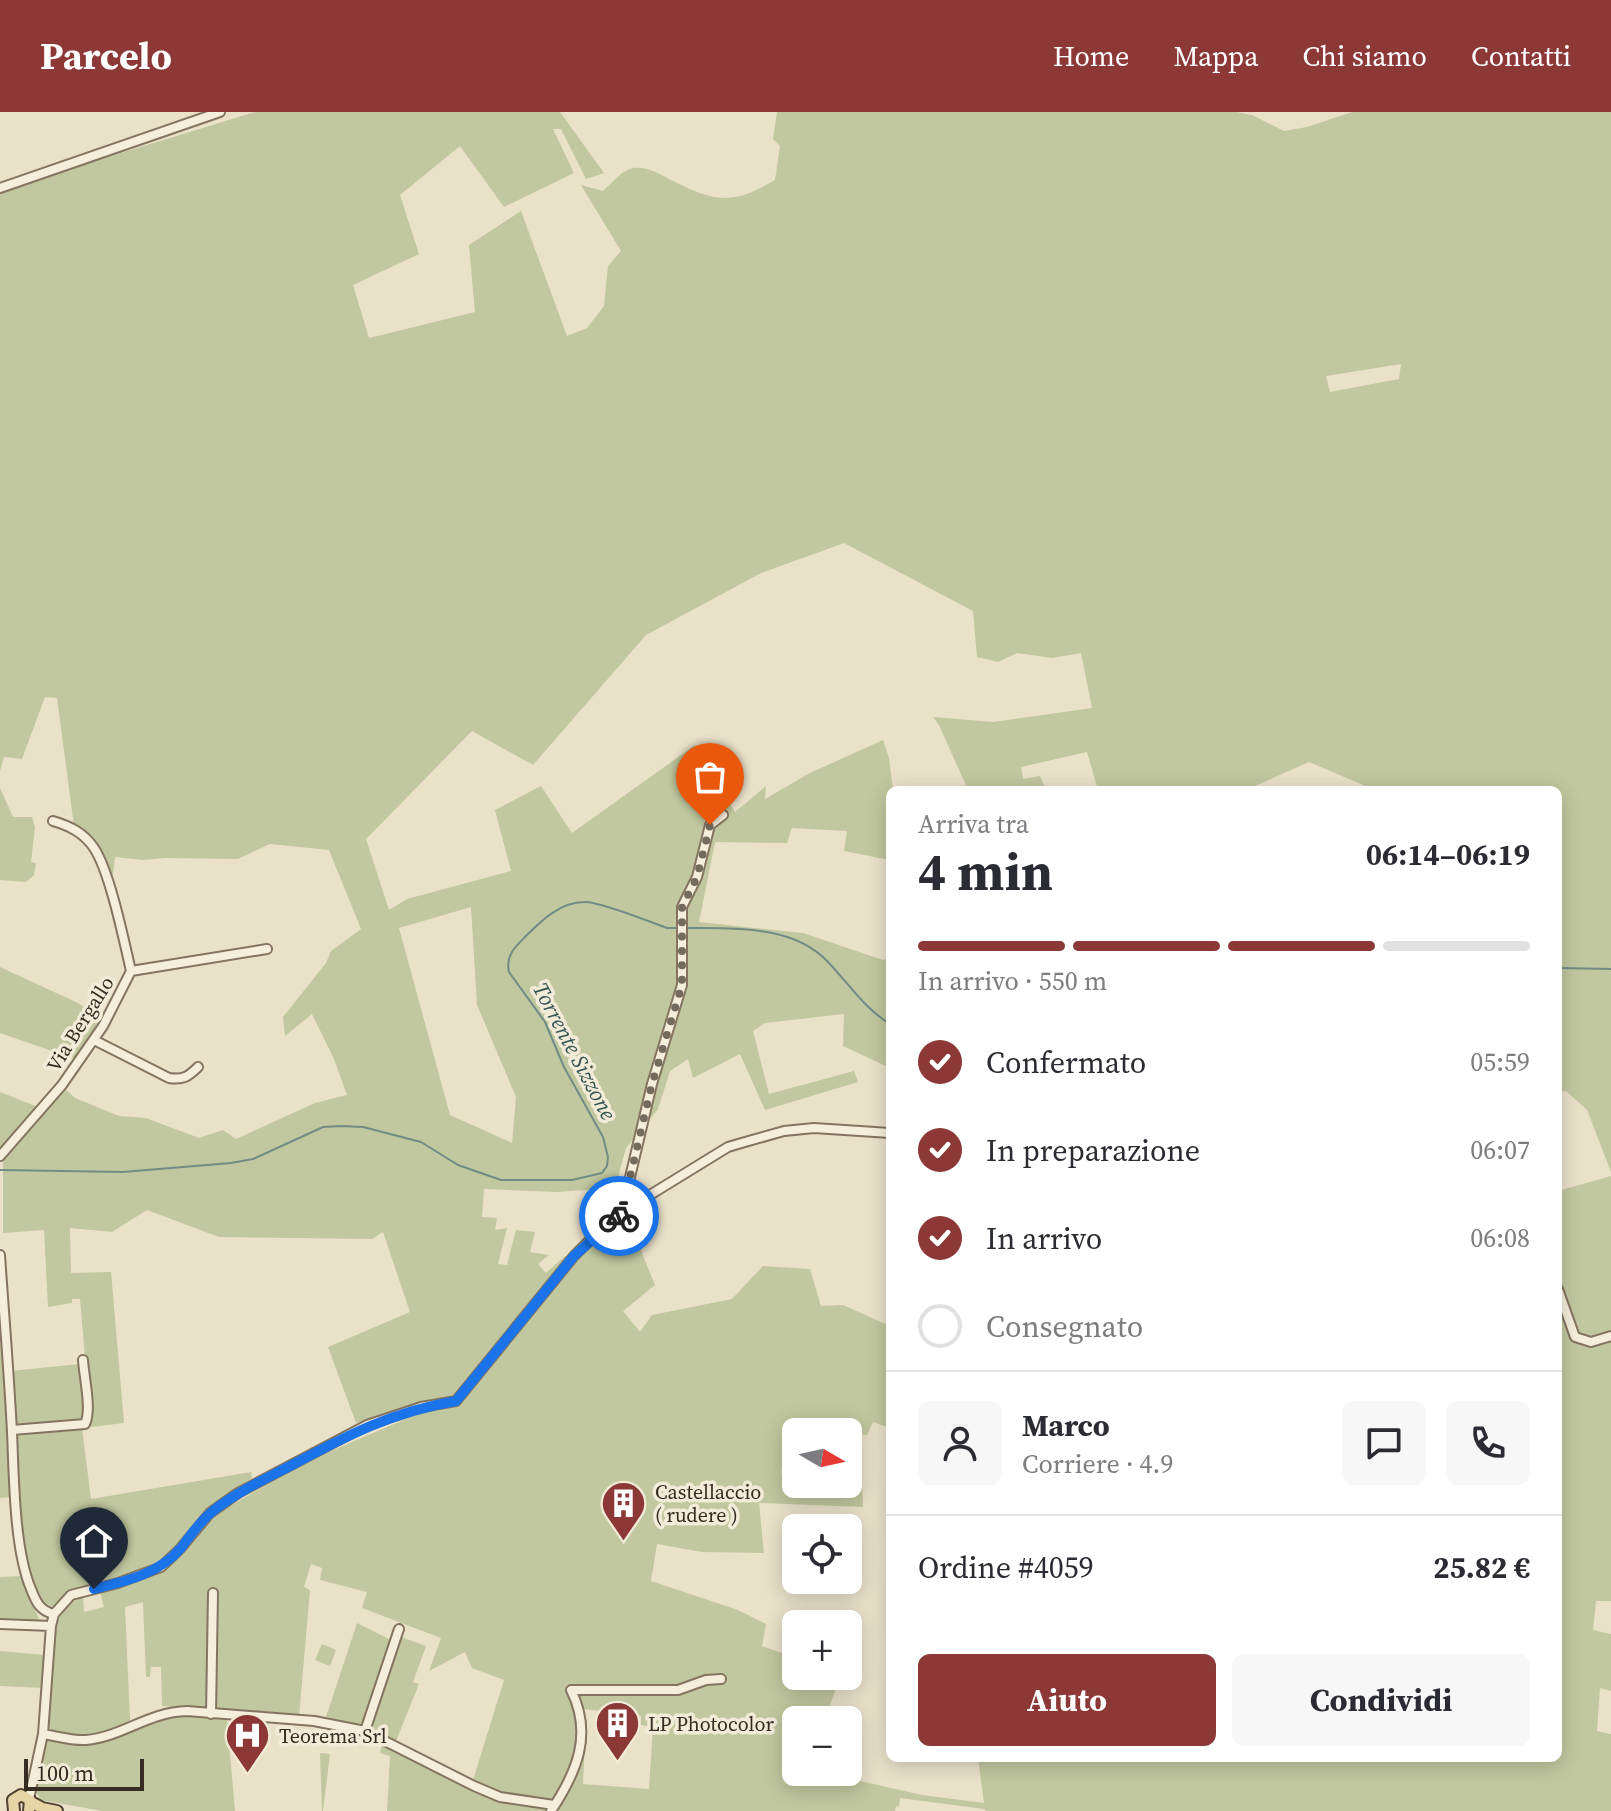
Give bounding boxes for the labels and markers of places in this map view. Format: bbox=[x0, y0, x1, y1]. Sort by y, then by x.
pin bbox=[676, 743, 744, 825]
place label: Castellaccio ( rudere ) bbox=[655, 1478, 761, 1529]
building icon: Castellaccio ( rudere ) bbox=[600, 1479, 648, 1542]
pin bbox=[60, 1507, 128, 1589]
building icon: LP Photocolor bbox=[593, 1700, 641, 1763]
place label: LP Photocolor bbox=[648, 1710, 775, 1738]
hospital icon: Teorema Srl bbox=[224, 1712, 272, 1775]
place label: Teorema Srl bbox=[279, 1722, 387, 1750]

